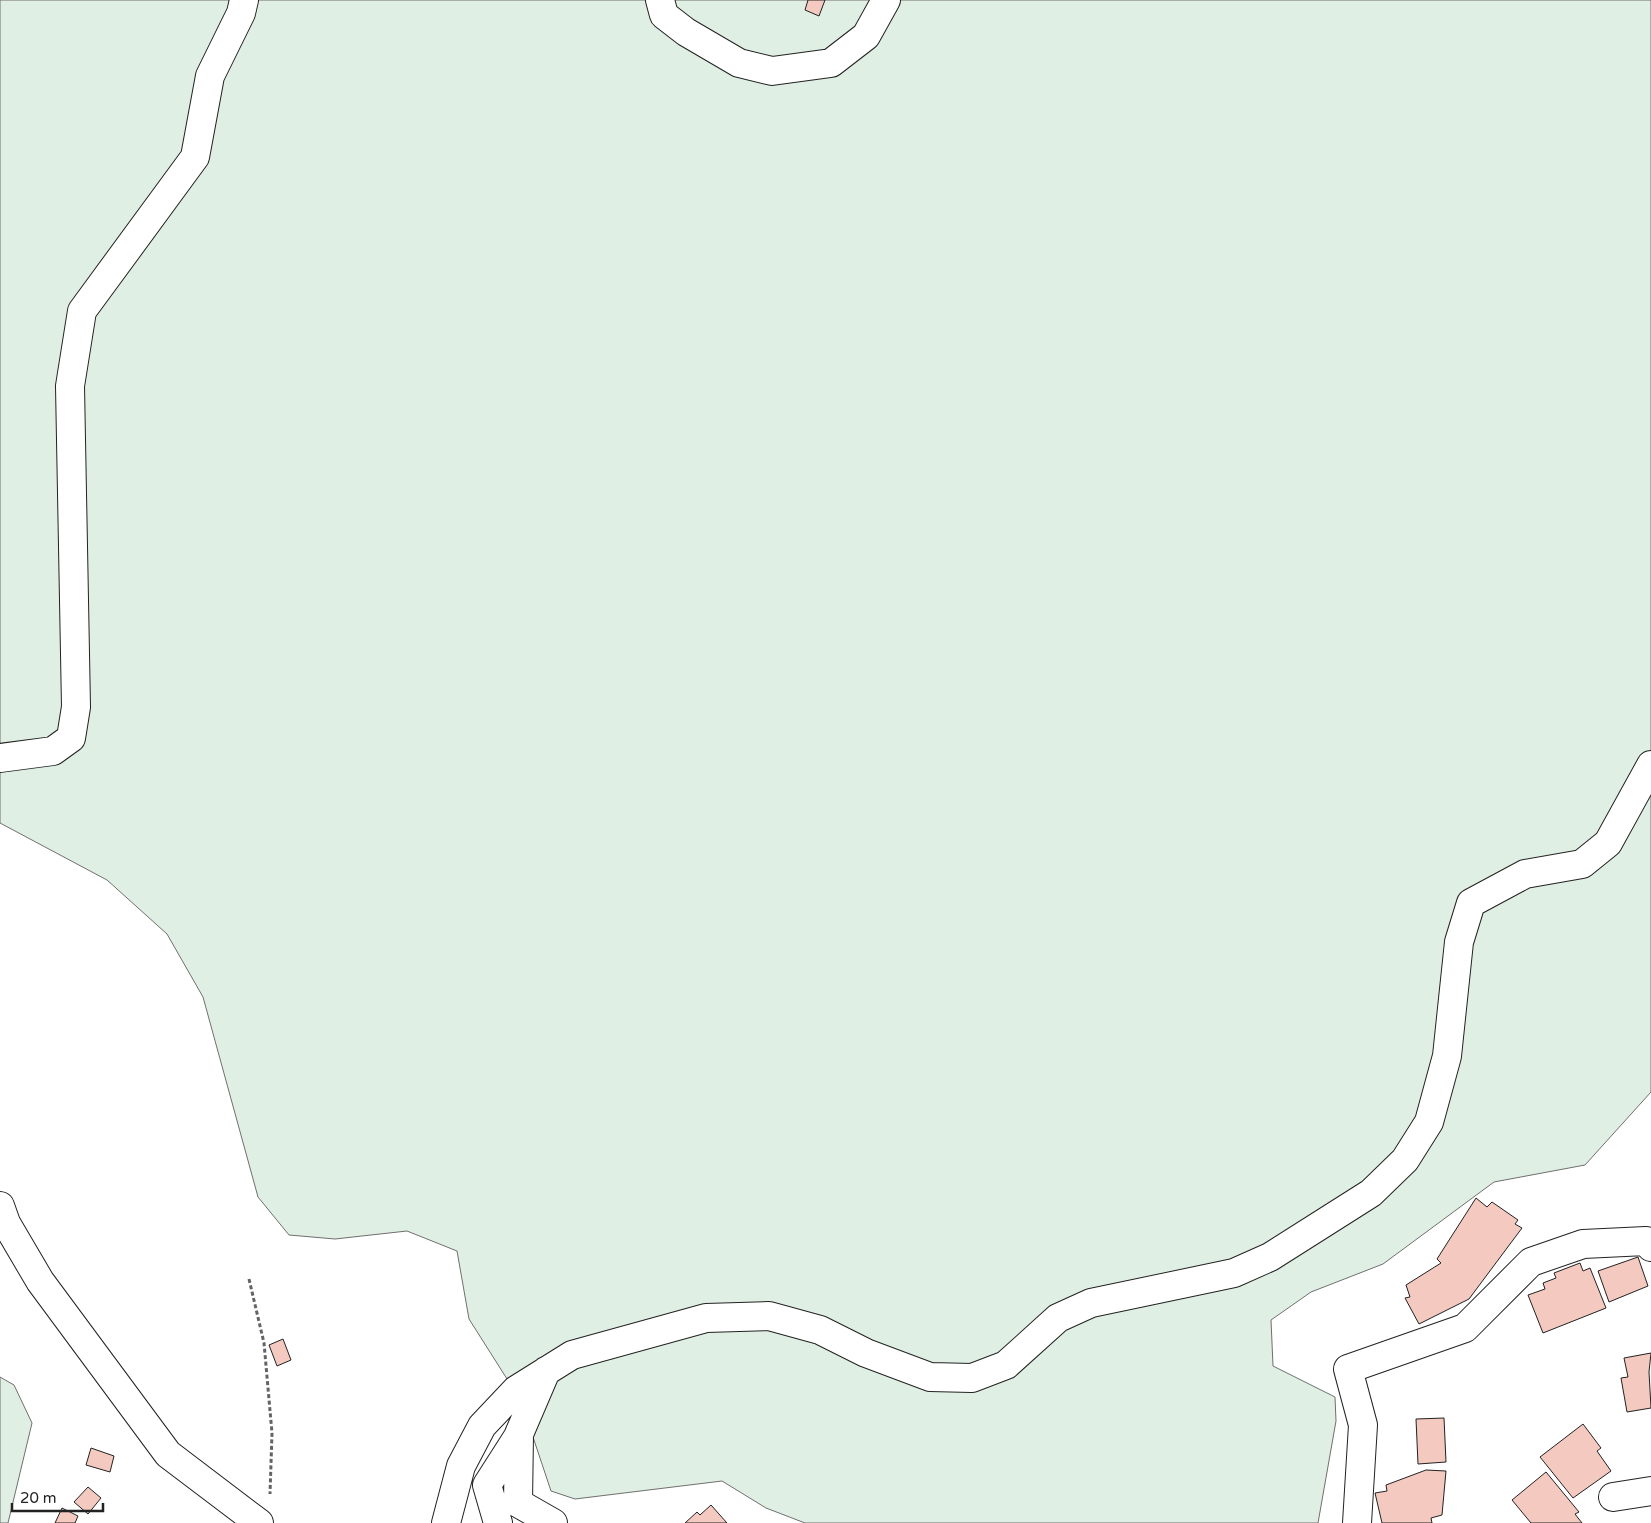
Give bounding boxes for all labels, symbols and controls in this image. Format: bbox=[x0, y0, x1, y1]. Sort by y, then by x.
scale bar bbox=[12, 1480, 104, 1512]
text: 20 m bbox=[20, 1489, 57, 1507]

